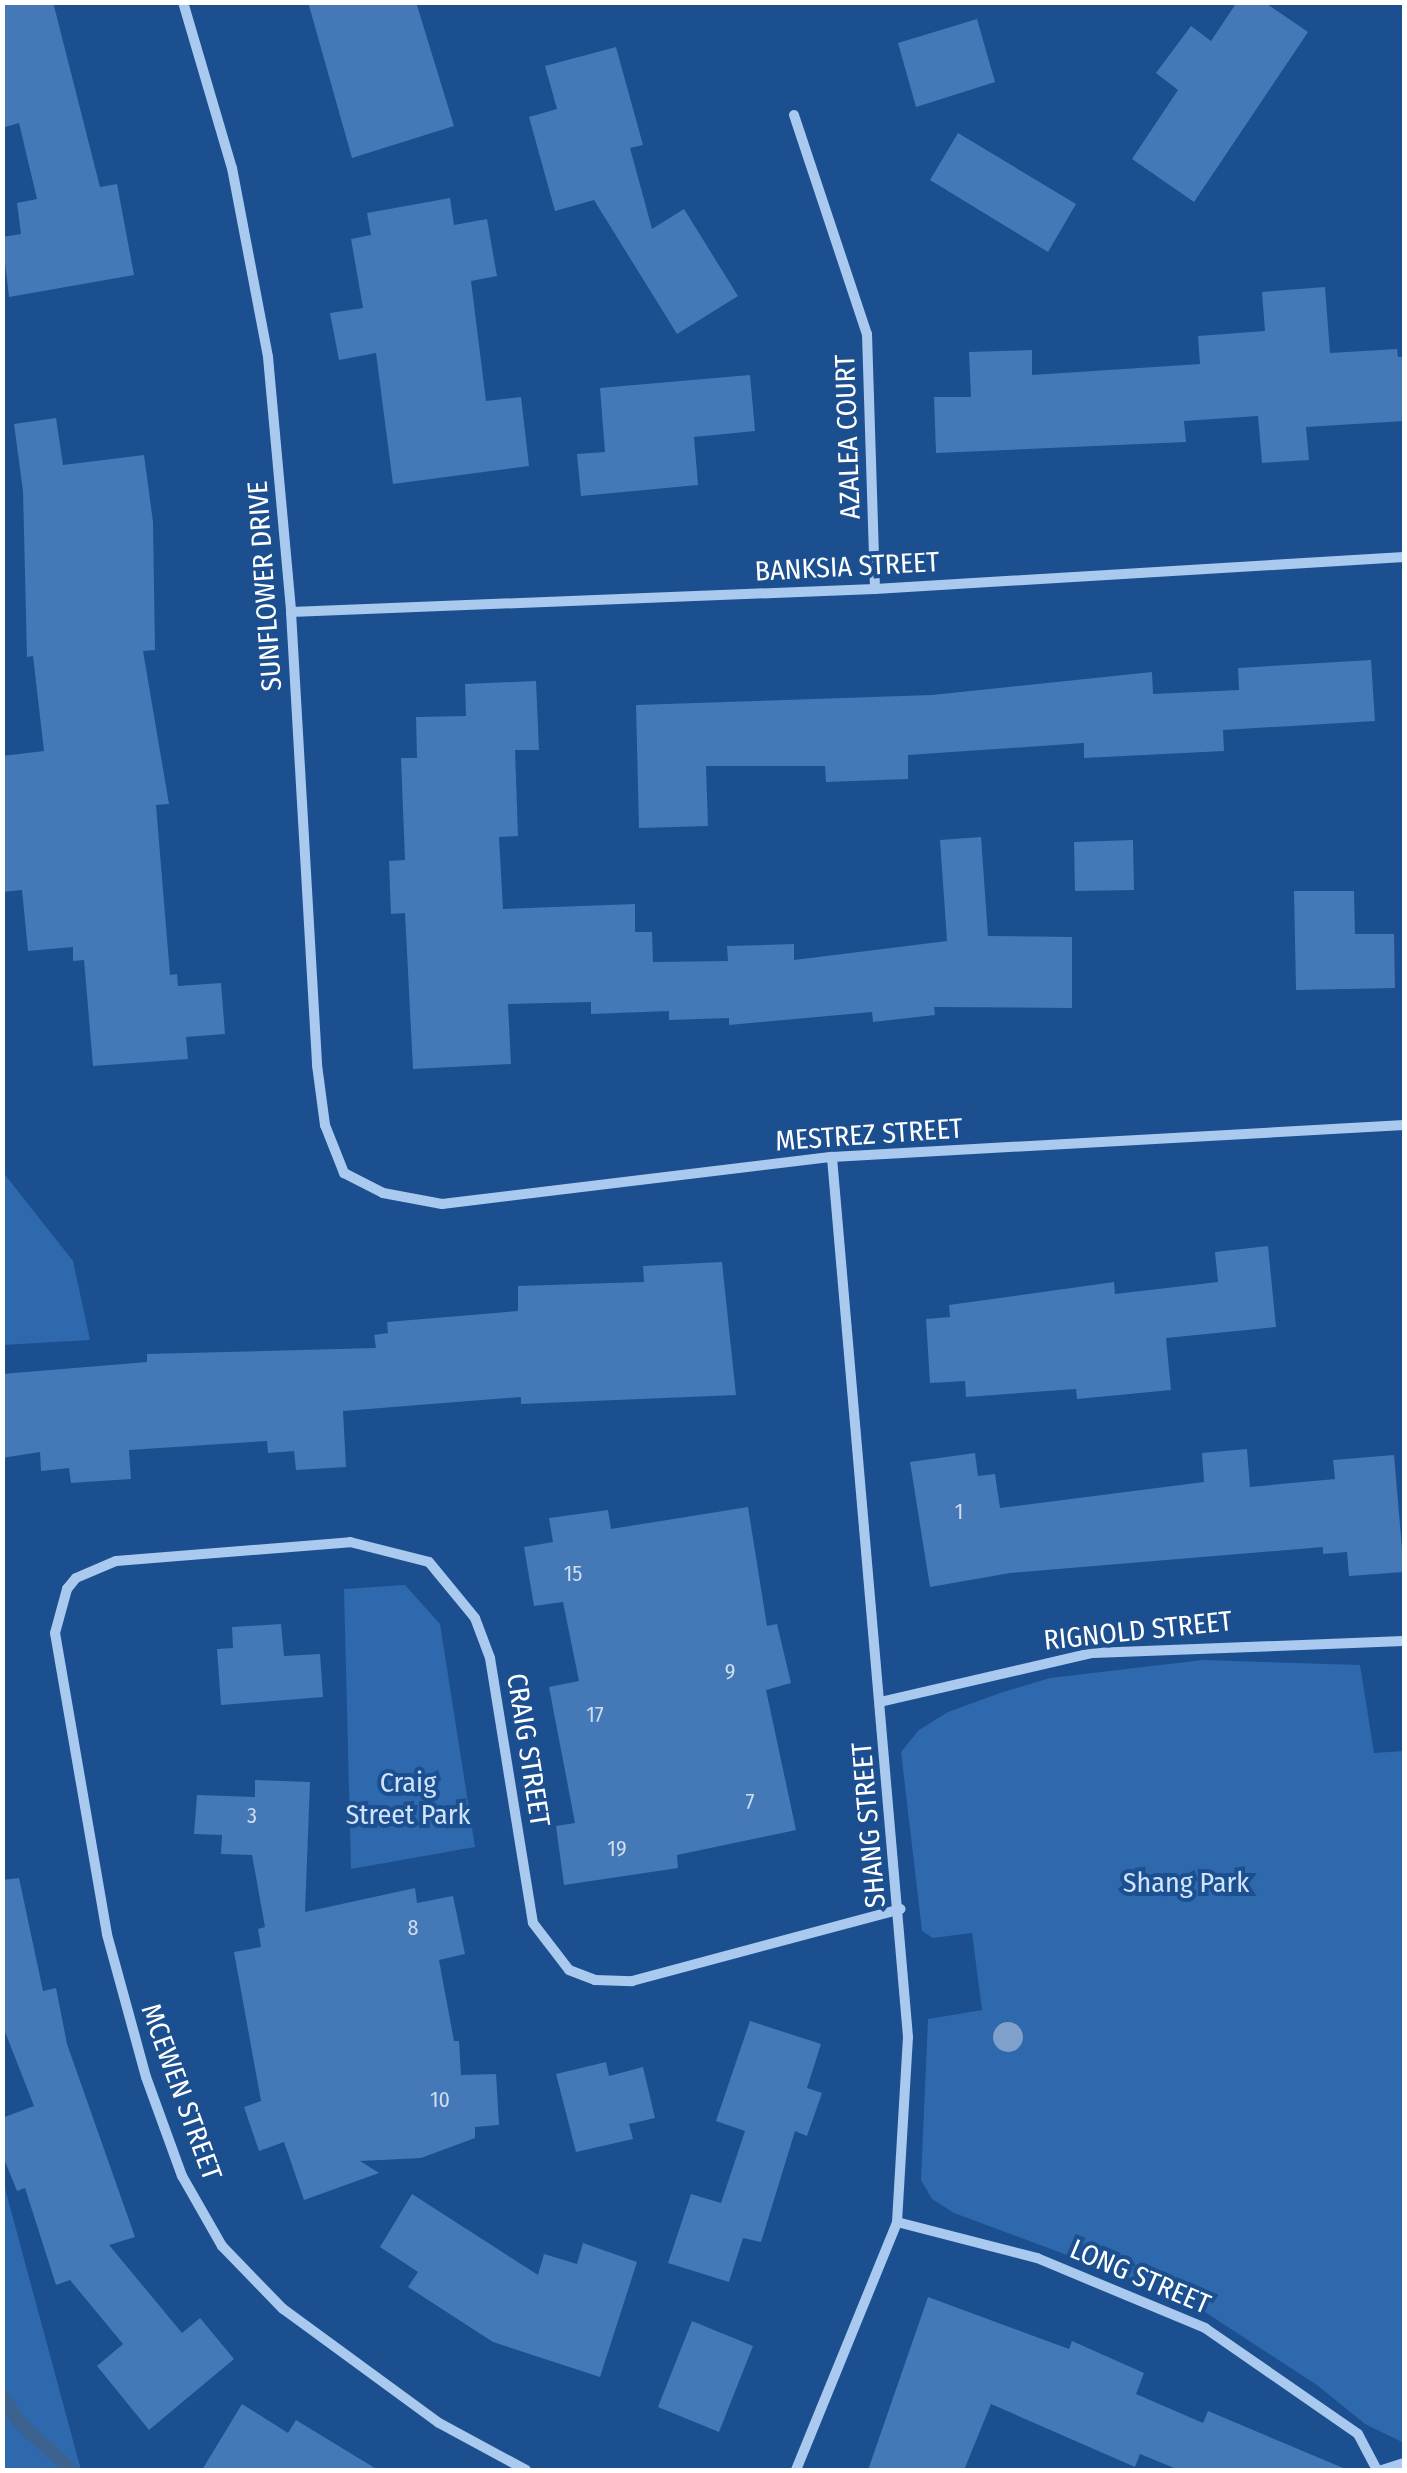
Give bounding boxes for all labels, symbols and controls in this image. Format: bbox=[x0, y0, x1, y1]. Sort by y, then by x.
street label: AZALEA COURT bbox=[828, 354, 868, 520]
street label: SUNFLOWER DRIVE bbox=[241, 480, 289, 692]
street label: BANKSIA STREET bbox=[754, 545, 940, 589]
street label: MESTREZ STREET bbox=[774, 1112, 964, 1158]
house number: 1 bbox=[955, 1499, 963, 1525]
house number: 15 bbox=[564, 1561, 582, 1587]
street label: RIGNOLD STREET bbox=[1042, 1604, 1234, 1658]
house number: 9 bbox=[725, 1659, 735, 1685]
street label: CRAIG STREET bbox=[499, 1671, 557, 1829]
house number: 17 bbox=[586, 1702, 604, 1728]
street label: SHANG STREET bbox=[845, 1741, 893, 1909]
park label: Craig Street Park bbox=[345, 1766, 471, 1832]
house number: 7 bbox=[746, 1789, 754, 1815]
house number: 3 bbox=[247, 1803, 257, 1829]
house number: 19 bbox=[607, 1836, 627, 1862]
park label: Shang Park bbox=[1123, 1866, 1249, 1900]
house number: 8 bbox=[408, 1915, 418, 1941]
street label: MCEWEN STREET bbox=[134, 1999, 228, 2185]
house number: 10 bbox=[430, 2087, 450, 2113]
street label: LONG STREET bbox=[1065, 2232, 1215, 2322]

